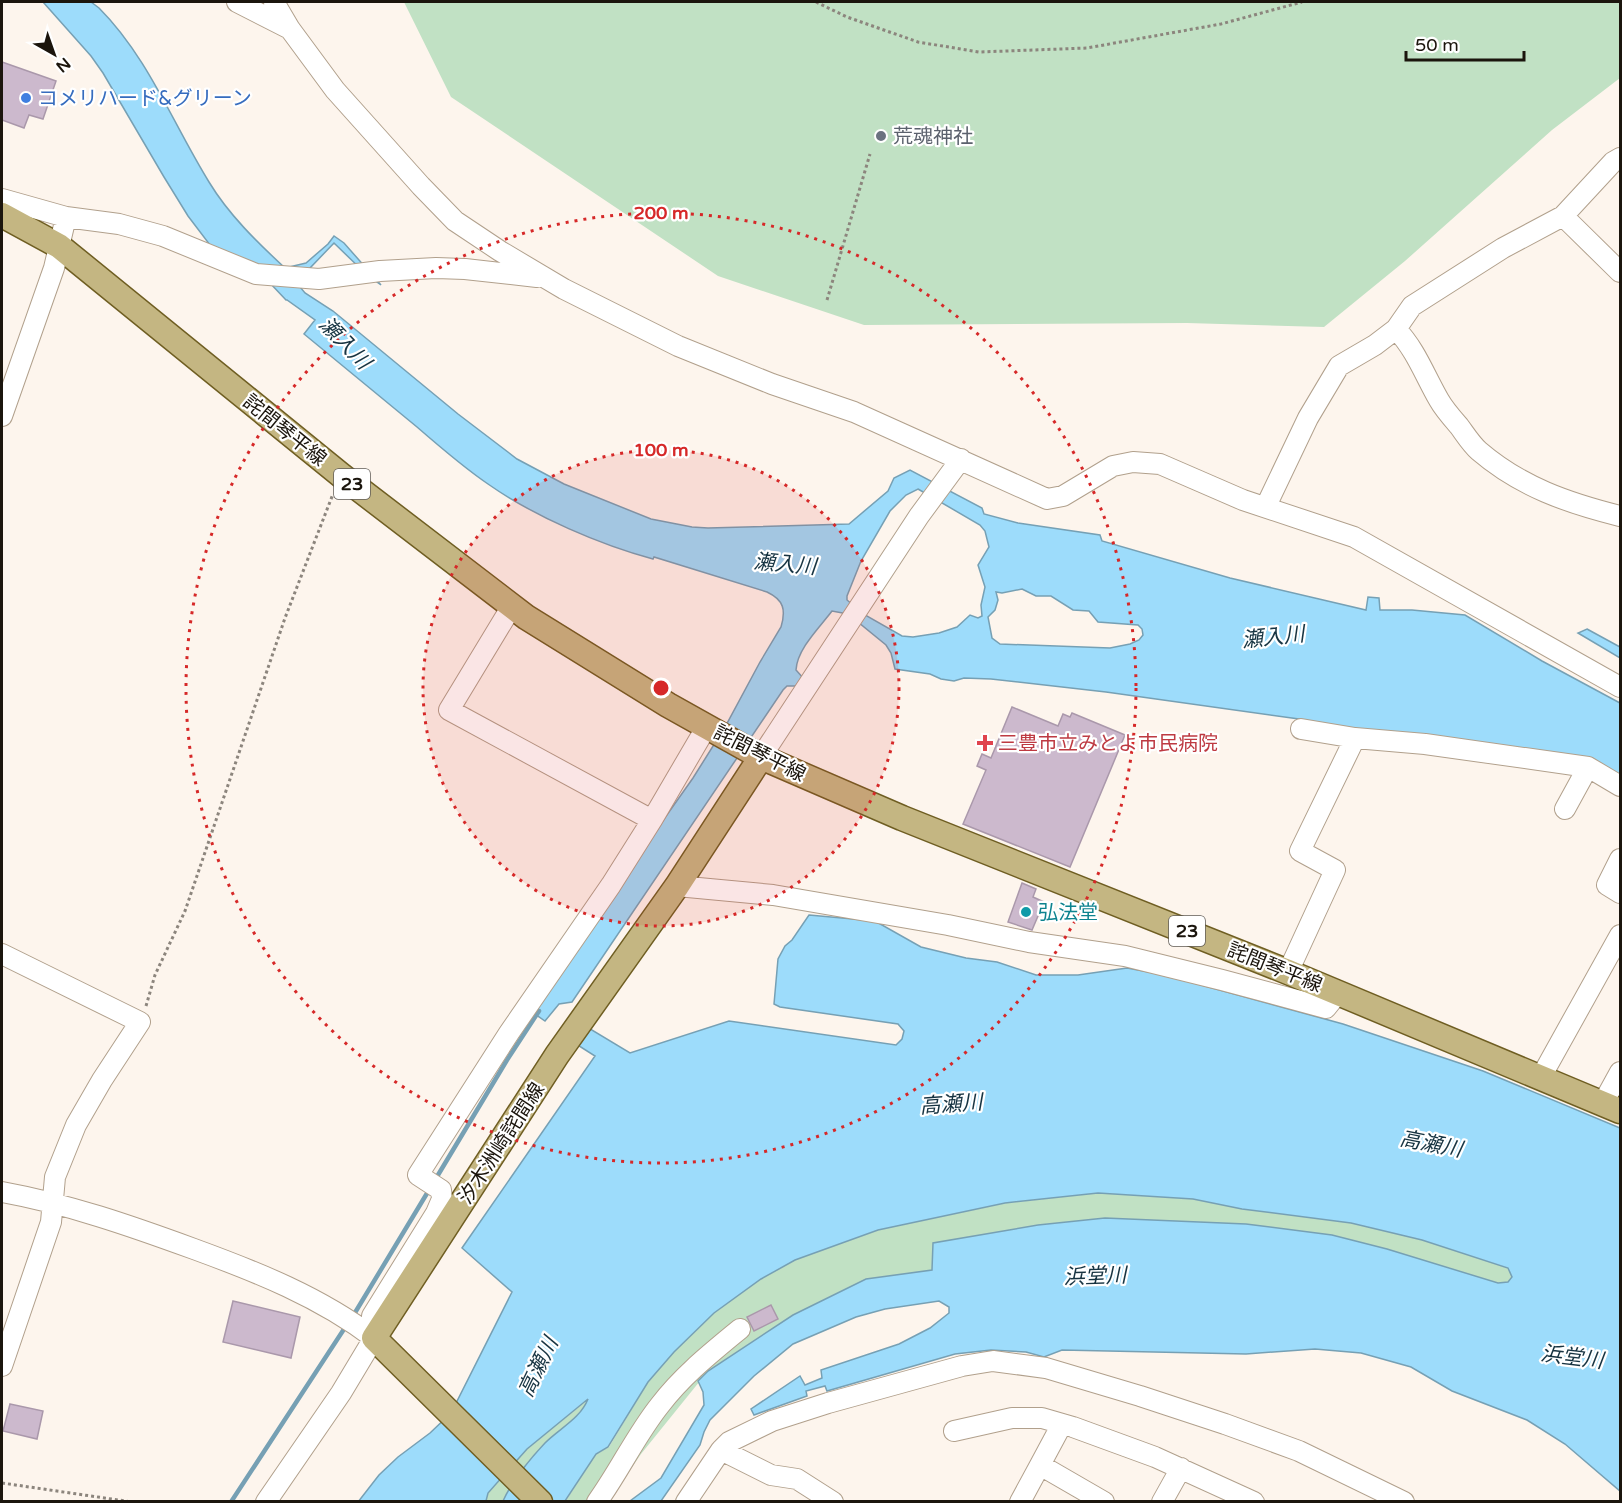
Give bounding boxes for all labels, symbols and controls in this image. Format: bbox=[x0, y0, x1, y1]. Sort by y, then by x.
north arrow bbox=[24, 24, 84, 84]
scale bar bbox=[1406, 24, 1524, 62]
text: 50 m bbox=[1415, 34, 1459, 56]
text: N bbox=[52, 53, 74, 77]
place label: コメリハード&グリーン bbox=[38, 87, 252, 111]
marker: コメリハード&グリーン bbox=[19, 91, 33, 105]
place label: 荒魂神社 bbox=[893, 125, 973, 149]
marker: 荒魂神社 bbox=[874, 129, 888, 143]
text: 200 m bbox=[633, 202, 689, 224]
water label: 瀬入川 bbox=[314, 312, 377, 376]
street label: 詫間琴平線 bbox=[238, 390, 331, 472]
text: 100 m bbox=[633, 439, 689, 461]
road number: 23 bbox=[334, 469, 370, 499]
water label: 瀬入川 bbox=[752, 549, 819, 580]
water label: 瀬入川 bbox=[1240, 622, 1308, 653]
centre of rings bbox=[651, 678, 671, 698]
street label: 詫間琴平線 bbox=[710, 720, 810, 787]
place label: 三豊市立みとよ市民病院 bbox=[998, 732, 1218, 756]
marker: 三豊市立みとよ市民病院 bbox=[976, 734, 994, 752]
place label: 弘法堂 bbox=[1038, 901, 1098, 925]
marker: 弘法堂 bbox=[1019, 905, 1033, 919]
road number: 23 bbox=[1169, 916, 1205, 946]
street label: 詫間琴平線 bbox=[1224, 938, 1325, 998]
street label: 汐木洲崎詫間線 bbox=[454, 1078, 550, 1209]
water label: 高瀬川 bbox=[919, 1090, 985, 1119]
water label: 高瀬川 bbox=[1398, 1126, 1466, 1163]
water label: 浜堂川 bbox=[1063, 1263, 1129, 1290]
water label: 高瀬川 bbox=[513, 1332, 564, 1401]
water label: 浜堂川 bbox=[1539, 1341, 1607, 1374]

